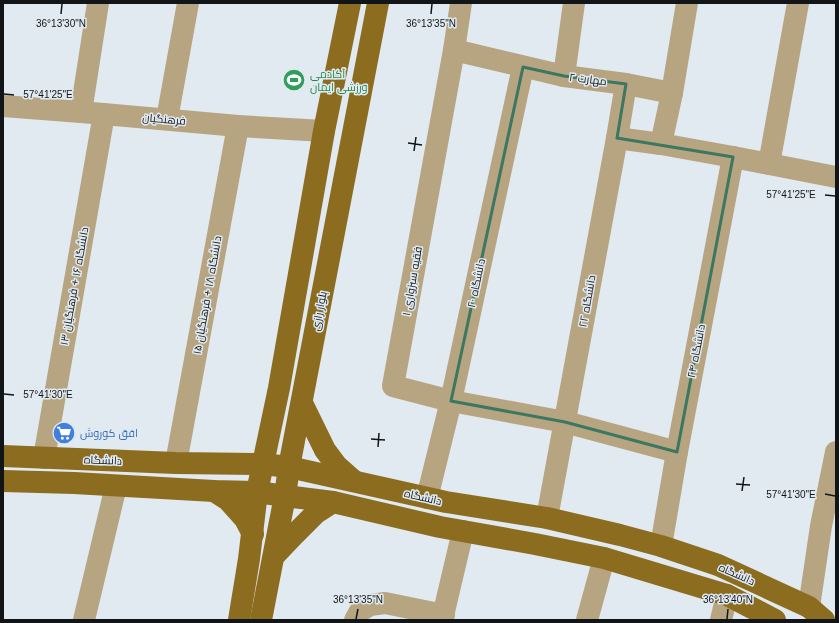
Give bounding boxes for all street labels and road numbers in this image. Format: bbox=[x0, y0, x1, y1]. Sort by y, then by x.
street label: مهارت ۲ bbox=[568, 71, 608, 88]
street label: فرهنگیان bbox=[142, 111, 186, 128]
street label: دانشگاه ۱۶ + فرهنگیان ۱۳ bbox=[58, 226, 91, 346]
street label: دانشگاه ۱۸ + فرهنگیان ۱۵ bbox=[191, 235, 224, 355]
street label: فقیه سبزواری ۱ bbox=[400, 245, 425, 317]
street label: دانشگاه ۲۰ bbox=[465, 257, 487, 309]
street label: دانشگاه ۲۲ bbox=[577, 274, 597, 328]
street label: بلوار رازی bbox=[309, 290, 330, 332]
street label: دانشگاه ۲۴ bbox=[685, 323, 707, 379]
street label: دانشگاه bbox=[84, 453, 122, 467]
street label: دانشگاه bbox=[403, 487, 443, 507]
street label: دانشگاه bbox=[717, 561, 757, 587]

